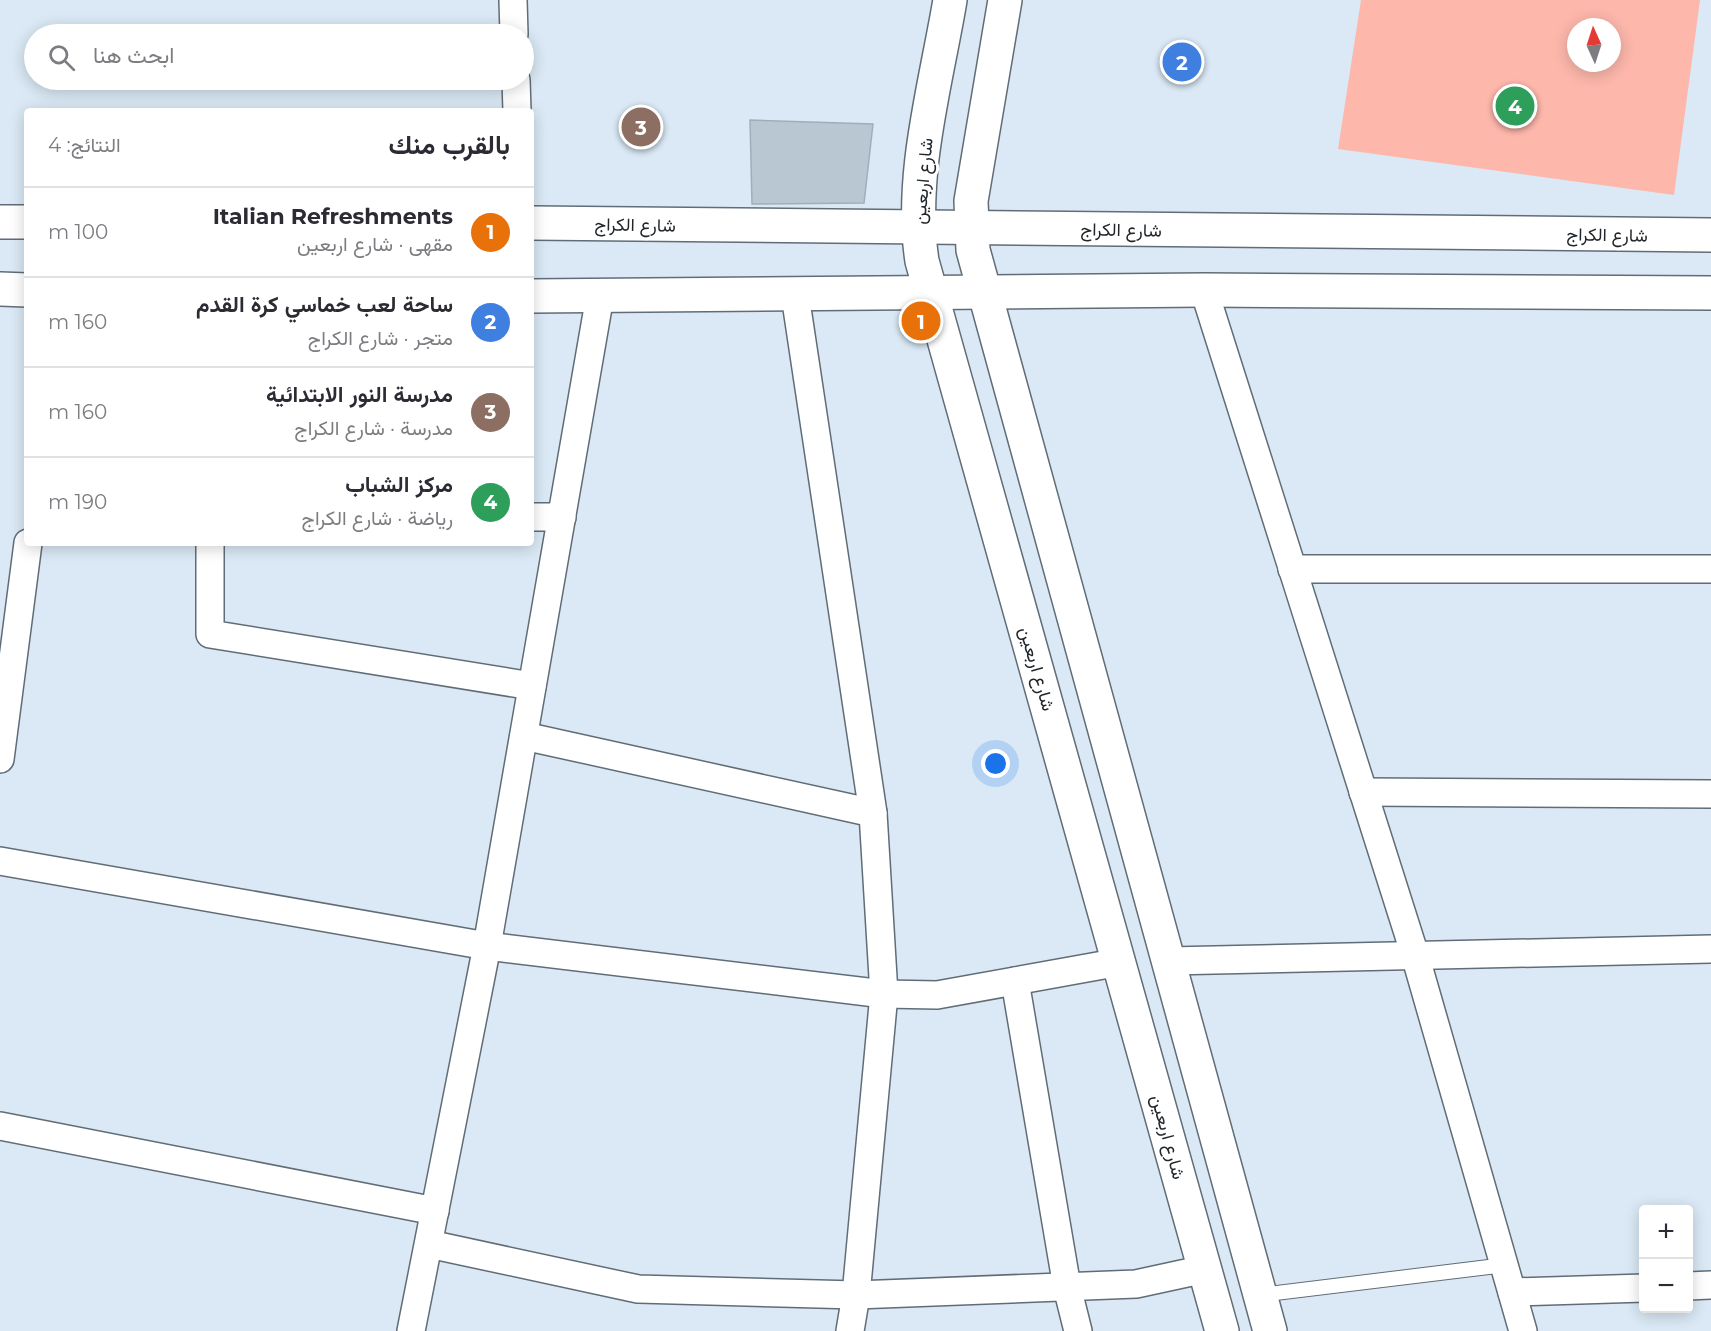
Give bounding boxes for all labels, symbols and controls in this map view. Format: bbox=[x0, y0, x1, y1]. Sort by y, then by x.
north arrow bbox=[1567, 18, 1621, 72]
search box bbox=[24, 24, 534, 90]
pin: 2 bbox=[1162, 40, 1202, 84]
icon: search bbox=[45, 41, 78, 74]
text: ابحث هنا bbox=[93, 42, 174, 69]
pin: 4 bbox=[1496, 84, 1534, 128]
pin: 3 bbox=[622, 104, 660, 150]
text: بالقرب منك bbox=[388, 129, 510, 161]
text: النتائج: 4 bbox=[48, 133, 121, 157]
street label: شارع اربعين bbox=[908, 137, 939, 225]
text: Italian Refreshments bbox=[213, 203, 453, 230]
street label: شارع الكراج bbox=[594, 213, 676, 238]
street label: شارع الكراج bbox=[1080, 218, 1162, 243]
text: 100 m bbox=[48, 220, 108, 244]
text: 1 bbox=[487, 220, 494, 244]
street label: شارع الكراج bbox=[1566, 223, 1648, 248]
text: مقهى · شارع اربعين bbox=[297, 232, 453, 256]
text: ساحة لعب خماسي كرة القدم bbox=[196, 291, 453, 318]
pin: 1 bbox=[902, 298, 940, 344]
text: 160 m bbox=[48, 310, 107, 334]
text: 2 bbox=[485, 310, 496, 334]
text: متجر · شارع الكراج bbox=[308, 326, 453, 350]
text: مدرسة النور الابتدائية bbox=[266, 381, 453, 408]
text: 160 m bbox=[48, 400, 107, 424]
text: 3 bbox=[485, 400, 496, 424]
text: مدرسة · شارع الكراج bbox=[294, 416, 453, 440]
text: مركز الشباب bbox=[345, 471, 453, 498]
text: 190 m bbox=[48, 490, 107, 514]
text: 4 bbox=[484, 490, 497, 514]
text: رياضة · شارع الكراج bbox=[302, 506, 453, 530]
street label: شارع اربعين bbox=[1014, 624, 1060, 714]
your location bbox=[981, 749, 1010, 778]
street label: شارع اربعين bbox=[1145, 1092, 1190, 1182]
map controls bbox=[1639, 1205, 1693, 1313]
button: + bbox=[1639, 1205, 1693, 1259]
button: − bbox=[1639, 1259, 1693, 1313]

